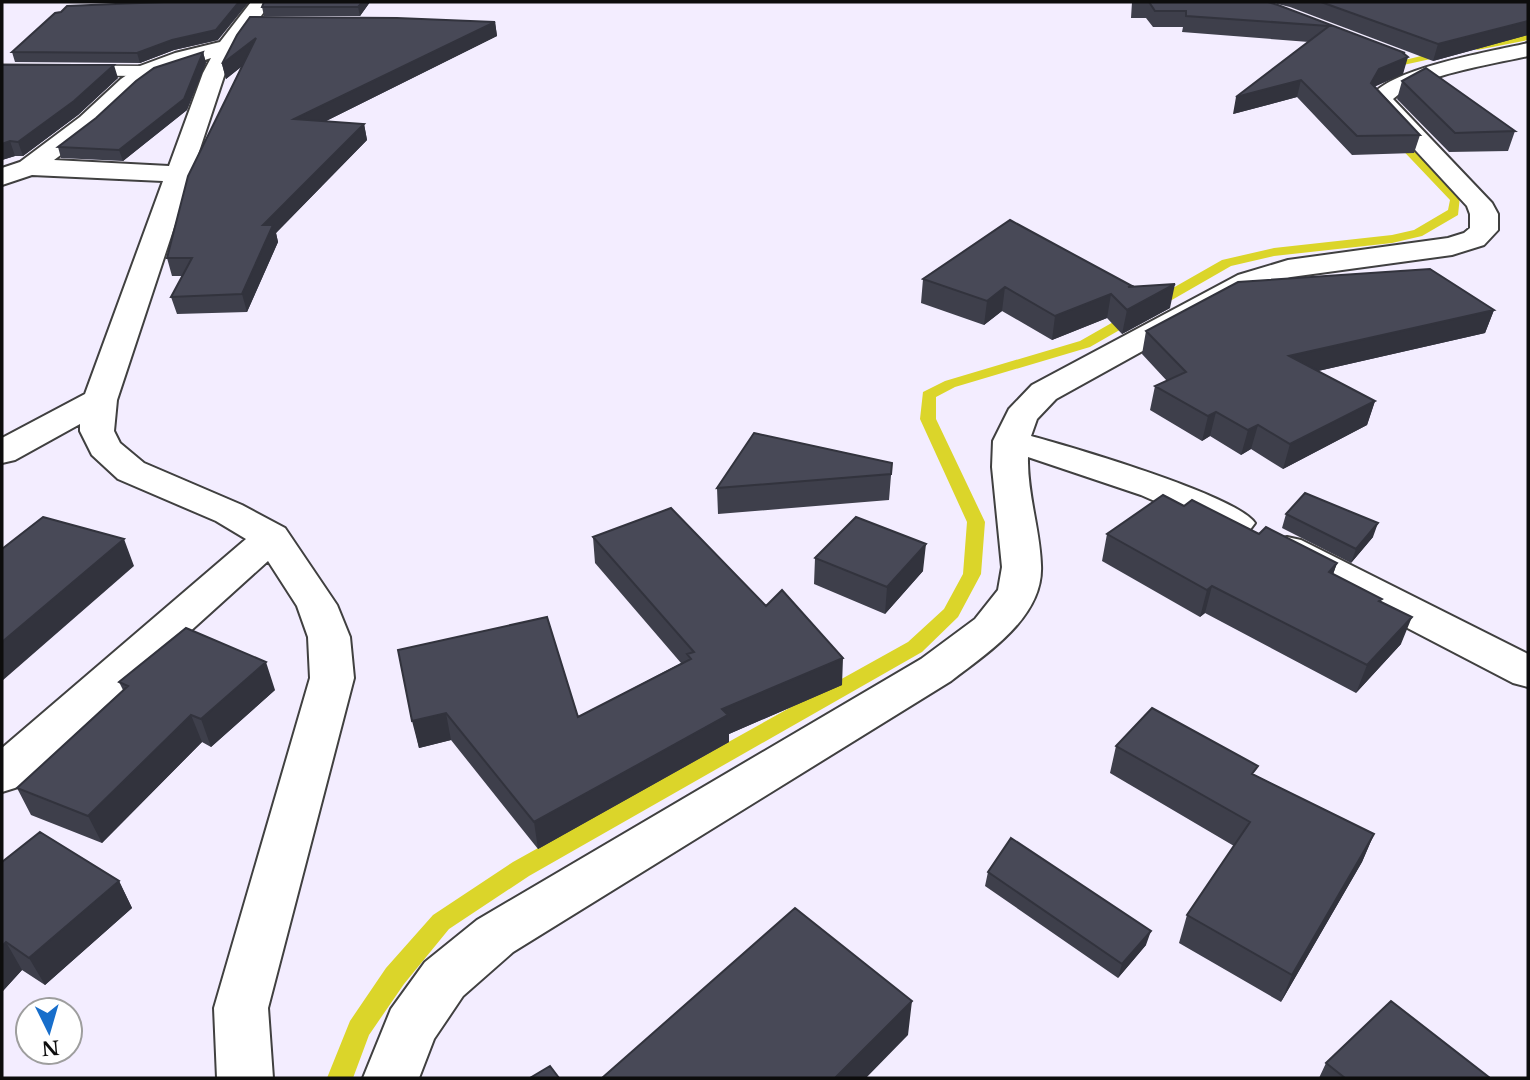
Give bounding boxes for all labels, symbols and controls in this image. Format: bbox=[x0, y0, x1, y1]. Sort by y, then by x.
north arrow bbox=[14, 996, 84, 1066]
text: N bbox=[40, 1035, 60, 1060]

